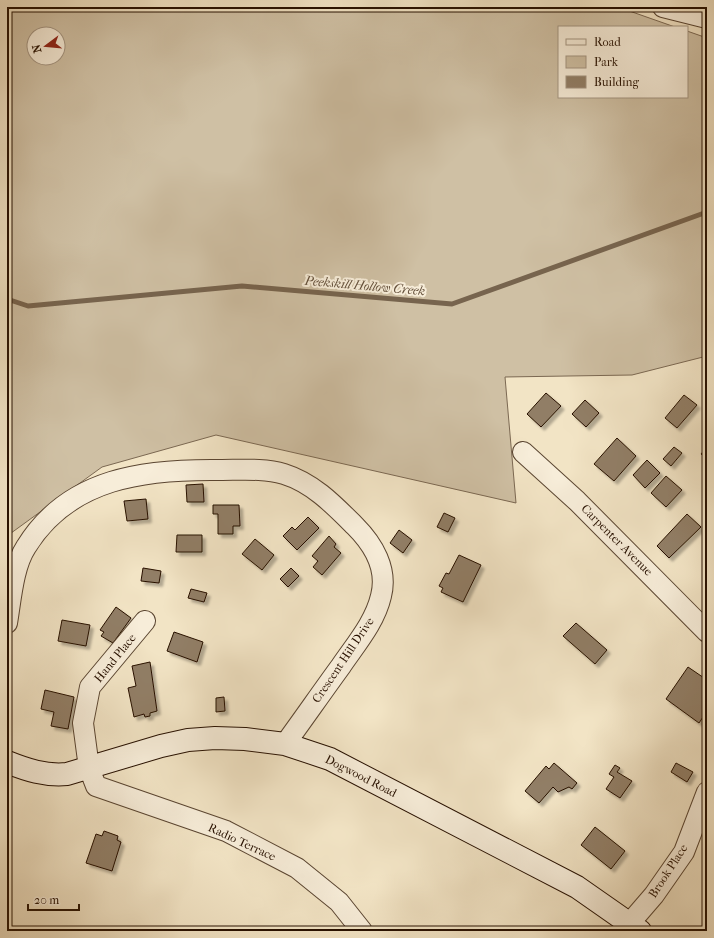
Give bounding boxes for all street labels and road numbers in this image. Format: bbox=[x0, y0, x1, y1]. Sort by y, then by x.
street label: Carpenter Avenue bbox=[578, 501, 656, 579]
street label: Crescent Hill Drive bbox=[309, 615, 377, 705]
street label: Hand Place bbox=[91, 631, 139, 685]
street label: Dogwood Road bbox=[323, 752, 400, 800]
street label: Radio Terrace bbox=[206, 820, 278, 864]
street label: Brook Place bbox=[646, 842, 691, 900]

